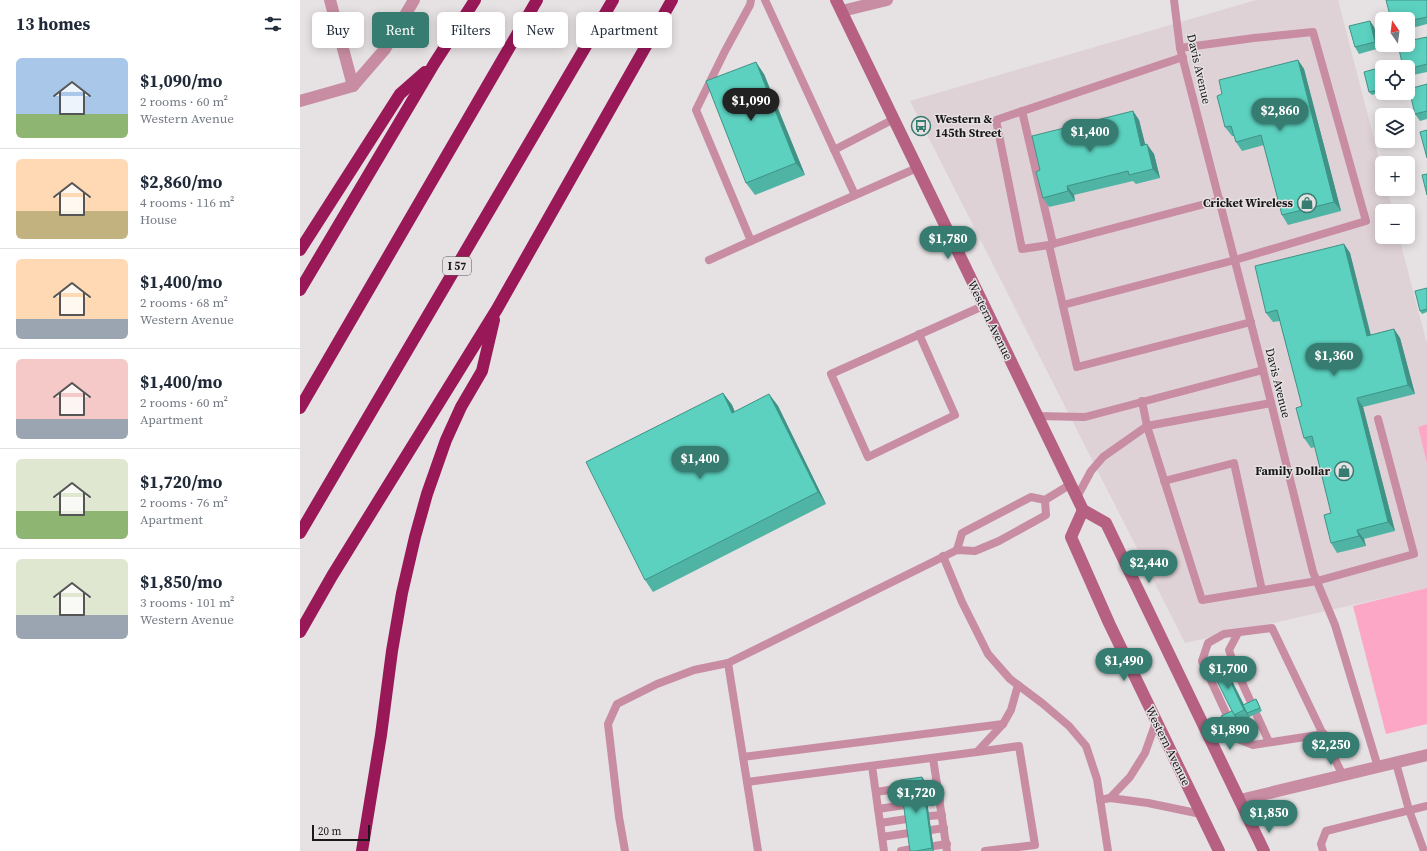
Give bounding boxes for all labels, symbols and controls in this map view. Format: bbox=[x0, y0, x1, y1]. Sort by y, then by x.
text: 13 homes bbox=[16, 12, 90, 36]
chip: Buy bbox=[312, 12, 364, 48]
chip: Rent bbox=[372, 12, 429, 48]
chip: Filters bbox=[437, 12, 505, 48]
chip: New bbox=[513, 12, 568, 48]
chip: Apartment bbox=[576, 12, 672, 48]
north arrow bbox=[1375, 12, 1415, 52]
map controls bbox=[1375, 12, 1415, 244]
icon: filters bbox=[262, 13, 284, 35]
street label: Davis Avenue bbox=[1183, 32, 1215, 106]
button: locate bbox=[1375, 60, 1415, 100]
text: $1,090/mo bbox=[140, 69, 222, 93]
icon: home bbox=[48, 74, 96, 122]
pin: $1,090 bbox=[718, 88, 784, 122]
text: $1,090 bbox=[731, 92, 771, 109]
text: 2 rooms · 60 m² bbox=[140, 93, 228, 110]
pin: $2,860 bbox=[1247, 98, 1313, 132]
text: $2,860 bbox=[1260, 102, 1300, 119]
button: layers bbox=[1375, 108, 1415, 148]
text: Western Avenue bbox=[140, 110, 234, 127]
place label: Western & 145th Street bbox=[935, 111, 1002, 141]
bus stop icon: Western & 145th Street bbox=[910, 115, 932, 137]
pin: $1,400 bbox=[1057, 119, 1123, 153]
text: $1,400 bbox=[1070, 123, 1110, 140]
button: + bbox=[1375, 156, 1415, 196]
text: $2,860/mo bbox=[140, 170, 222, 194]
icon: home bbox=[48, 175, 96, 223]
shop icon: Cricket Wireless bbox=[1296, 192, 1318, 214]
text: 4 rooms · 116 m² bbox=[140, 194, 235, 211]
place label: Cricket Wireless bbox=[1203, 195, 1294, 211]
button: − bbox=[1375, 204, 1415, 244]
text: House bbox=[140, 211, 177, 228]
pin: $1,780 bbox=[915, 226, 981, 260]
text: $1,780 bbox=[928, 230, 968, 247]
road number: I 57 bbox=[443, 257, 471, 275]
text: $1,400/mo bbox=[140, 270, 222, 294]
icon: home bbox=[48, 275, 96, 323]
street label: Western Avenue bbox=[964, 278, 1016, 362]
text: 2 rooms · 68 m² bbox=[140, 294, 228, 311]
text: Western Avenue bbox=[140, 311, 234, 328]
pin: $1,360 bbox=[1301, 343, 1367, 377]
street label: Davis Avenue bbox=[1262, 346, 1294, 420]
text: $1,360 bbox=[1314, 347, 1354, 364]
text: $1,400/mo bbox=[140, 370, 222, 394]
icon: home bbox=[48, 375, 96, 423]
text: 2 rooms · 60 m² bbox=[140, 394, 228, 411]
text: Apartment bbox=[140, 411, 203, 428]
pin: $1,400 bbox=[667, 446, 733, 480]
text: $1,400 bbox=[680, 450, 720, 467]
shop icon: Family Dollar bbox=[1333, 460, 1355, 482]
place label: Family Dollar bbox=[1255, 463, 1330, 479]
text: $1,720/mo bbox=[140, 470, 222, 494]
icon: home bbox=[48, 475, 96, 523]
text: 2 rooms · 76 m² bbox=[140, 494, 228, 511]
text: Apartment bbox=[140, 511, 203, 528]
pin: $2,440 bbox=[1116, 550, 1182, 584]
text: $2,440 bbox=[1129, 554, 1169, 571]
text: $1,850/mo bbox=[140, 570, 222, 594]
icon: home bbox=[48, 575, 96, 623]
text: 3 rooms · 101 m² bbox=[140, 594, 235, 611]
text: Western Avenue bbox=[140, 611, 234, 628]
pin: $1,490 bbox=[1091, 648, 1157, 682]
text: $1,490 bbox=[1104, 652, 1144, 669]
pin: $1,700 bbox=[1195, 656, 1261, 690]
text: $1,700 bbox=[1208, 660, 1248, 677]
street label: Western Avenue bbox=[1142, 704, 1194, 788]
pin: $1,890 bbox=[1197, 717, 1263, 751]
text: $1,890 bbox=[1210, 721, 1250, 738]
pin: $2,250 bbox=[1298, 732, 1364, 766]
text: $2,250 bbox=[1311, 736, 1351, 753]
pin: $1,720 bbox=[883, 780, 949, 814]
text: $1,720 bbox=[896, 784, 936, 801]
pin: $1,850 bbox=[1236, 800, 1302, 834]
text: $1,850 bbox=[1249, 804, 1289, 821]
scale bar bbox=[312, 823, 370, 842]
text: 20 m bbox=[318, 824, 341, 839]

